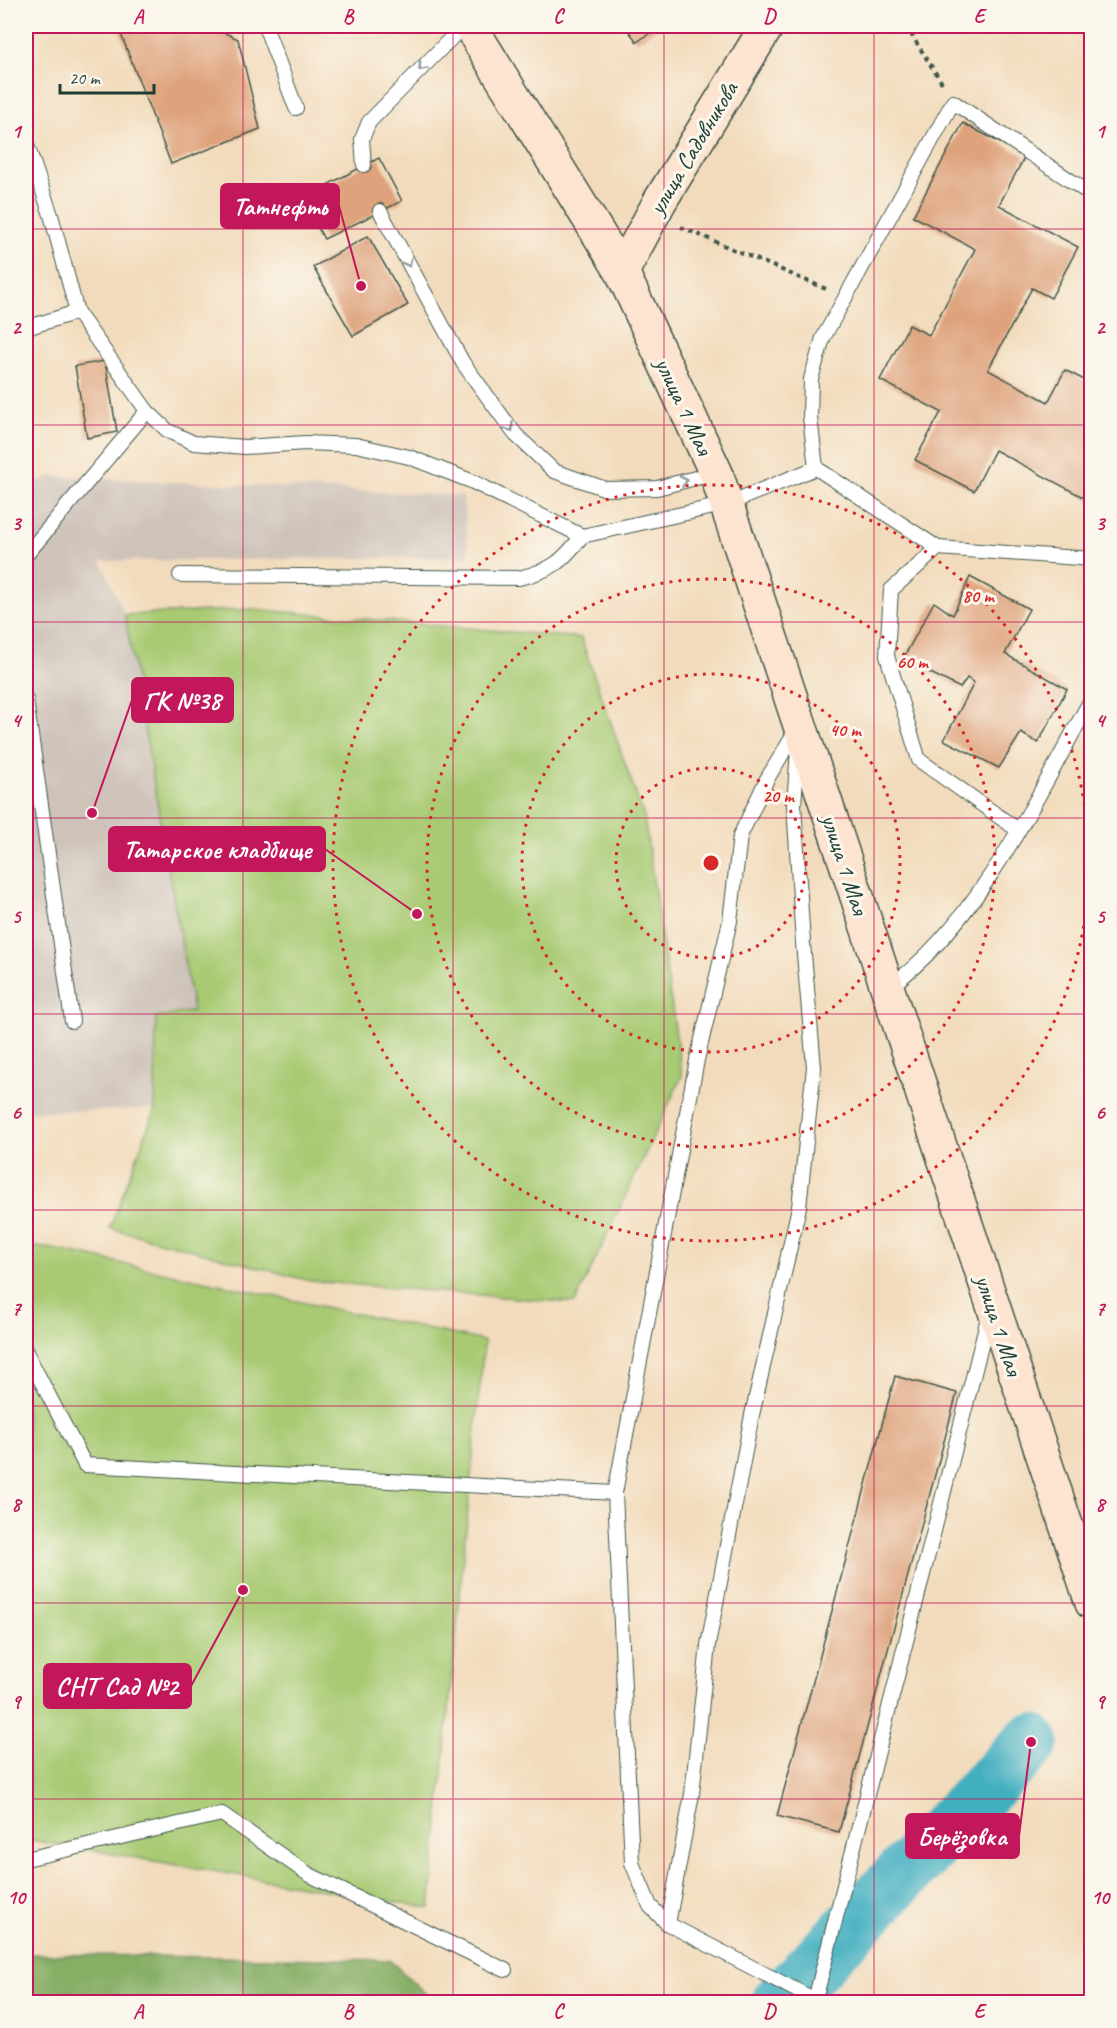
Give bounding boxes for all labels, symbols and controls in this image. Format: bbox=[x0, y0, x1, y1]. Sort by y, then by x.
text: A bbox=[133, 4, 145, 29]
text: B bbox=[343, 4, 355, 29]
text: C bbox=[553, 4, 565, 29]
text: D bbox=[763, 4, 777, 29]
text: E bbox=[974, 4, 988, 29]
scale bar bbox=[60, 57, 154, 95]
one-way arrow bbox=[419, 60, 430, 71]
text: 20 m bbox=[69, 67, 102, 89]
street label: улица Садовникова bbox=[641, 75, 745, 222]
text: 1 bbox=[12, 119, 23, 144]
text: 1 bbox=[1096, 119, 1107, 144]
callout: Татнефть bbox=[221, 184, 339, 228]
text: Татнефть bbox=[233, 190, 329, 223]
one-way arrow bbox=[401, 256, 412, 267]
text: 2 bbox=[12, 315, 23, 340]
text: 2 bbox=[1096, 315, 1107, 340]
street label: улица 1 Мая bbox=[648, 351, 720, 461]
one-way arrow bbox=[503, 422, 514, 433]
one-way arrow bbox=[679, 476, 689, 489]
text: 3 bbox=[12, 511, 23, 536]
text: 3 bbox=[1096, 511, 1107, 536]
text: 80 m bbox=[963, 585, 995, 607]
text: 60 m bbox=[896, 651, 929, 673]
callout: ГК №38 bbox=[132, 678, 233, 722]
text: ГК №38 bbox=[143, 684, 224, 717]
text: 4 bbox=[12, 708, 24, 733]
text: 4 bbox=[1096, 708, 1108, 733]
text: 40 m bbox=[830, 719, 862, 741]
text: 20 m bbox=[763, 785, 795, 807]
street label: улица 1 Мая bbox=[814, 808, 876, 919]
callout: Татарское кладбище bbox=[109, 827, 325, 871]
text: Татарское кладбище bbox=[123, 833, 313, 866]
centre of rings bbox=[701, 853, 721, 873]
text: 5 bbox=[12, 904, 23, 929]
text: 5 bbox=[1096, 904, 1107, 929]
text: 6 bbox=[11, 1100, 22, 1125]
text: 6 bbox=[1095, 1100, 1106, 1125]
street label: улица 1 Мая bbox=[968, 1269, 1030, 1380]
text: 7 bbox=[12, 1296, 23, 1321]
text: 7 bbox=[1096, 1296, 1107, 1321]
text: 8 bbox=[12, 1492, 24, 1517]
text: 8 bbox=[1096, 1492, 1108, 1517]
callout: СНТ Сад №2 bbox=[44, 1664, 191, 1708]
text: СНТ Сад №2 bbox=[56, 1670, 180, 1703]
text: 9 bbox=[12, 1689, 23, 1714]
text: 9 bbox=[1096, 1689, 1107, 1714]
callout: Берёзовка bbox=[906, 1814, 1019, 1858]
text: Берёзовка bbox=[917, 1820, 1008, 1853]
text: 10 bbox=[7, 1885, 27, 1910]
text: 10 bbox=[1091, 1885, 1111, 1910]
text: A bbox=[133, 1999, 145, 2024]
text: B bbox=[343, 1999, 355, 2024]
text: C bbox=[553, 1999, 565, 2024]
text: D bbox=[763, 1999, 777, 2024]
text: E bbox=[974, 1999, 988, 2024]

